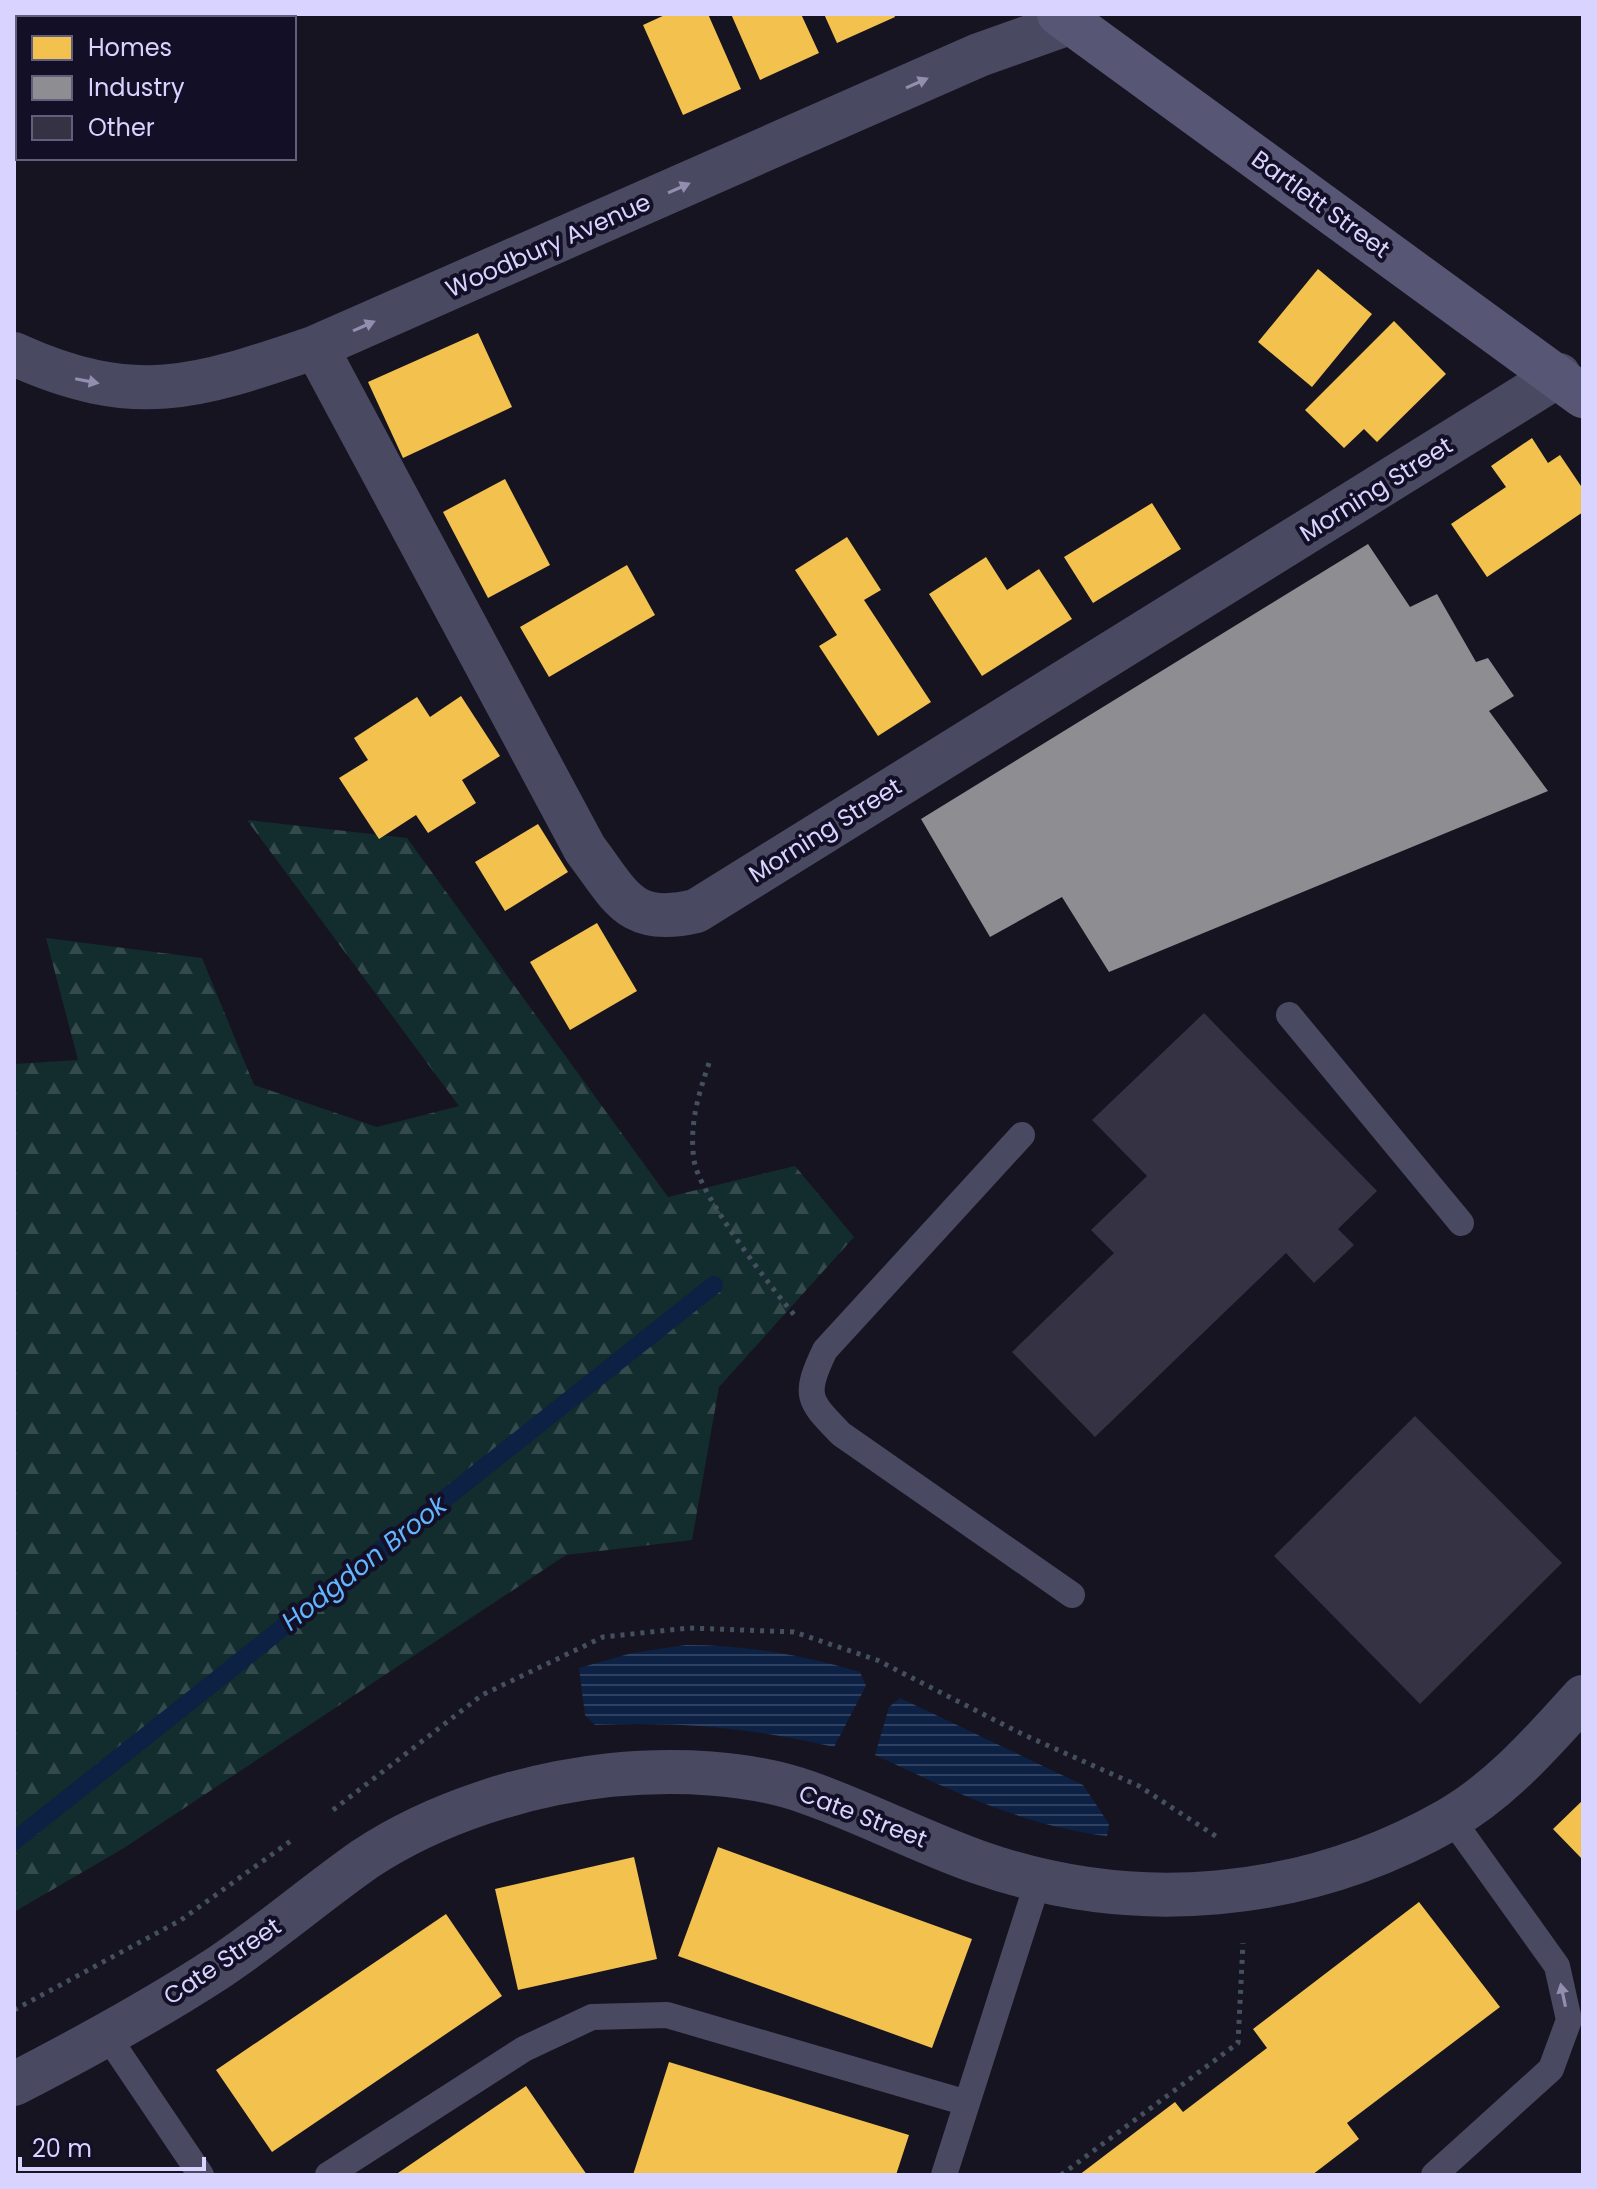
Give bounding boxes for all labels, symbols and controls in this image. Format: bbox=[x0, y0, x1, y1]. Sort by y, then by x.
legend bbox=[16, 16, 296, 160]
text: Homes bbox=[88, 31, 172, 64]
text: Industry bbox=[88, 71, 185, 104]
one-way arrow bbox=[905, 76, 928, 89]
text: Other bbox=[88, 111, 155, 144]
street label: Bartlett Street bbox=[1245, 143, 1397, 265]
one-way arrow bbox=[667, 181, 690, 194]
street label: Woodbury Avenue bbox=[440, 185, 656, 305]
one-way arrow bbox=[352, 319, 376, 333]
one-way arrow bbox=[75, 375, 100, 387]
street label: Morning Street bbox=[1293, 429, 1459, 549]
street label: Morning Street bbox=[742, 770, 908, 890]
water label: Hodgdon Brook bbox=[274, 1486, 455, 1639]
street label: Cate Street bbox=[794, 1776, 932, 1856]
street label: Cate Street bbox=[157, 1910, 287, 2012]
one-way arrow bbox=[1557, 1982, 1569, 2007]
scale bar bbox=[20, 2121, 204, 2171]
text: 20 m bbox=[32, 2132, 92, 2165]

